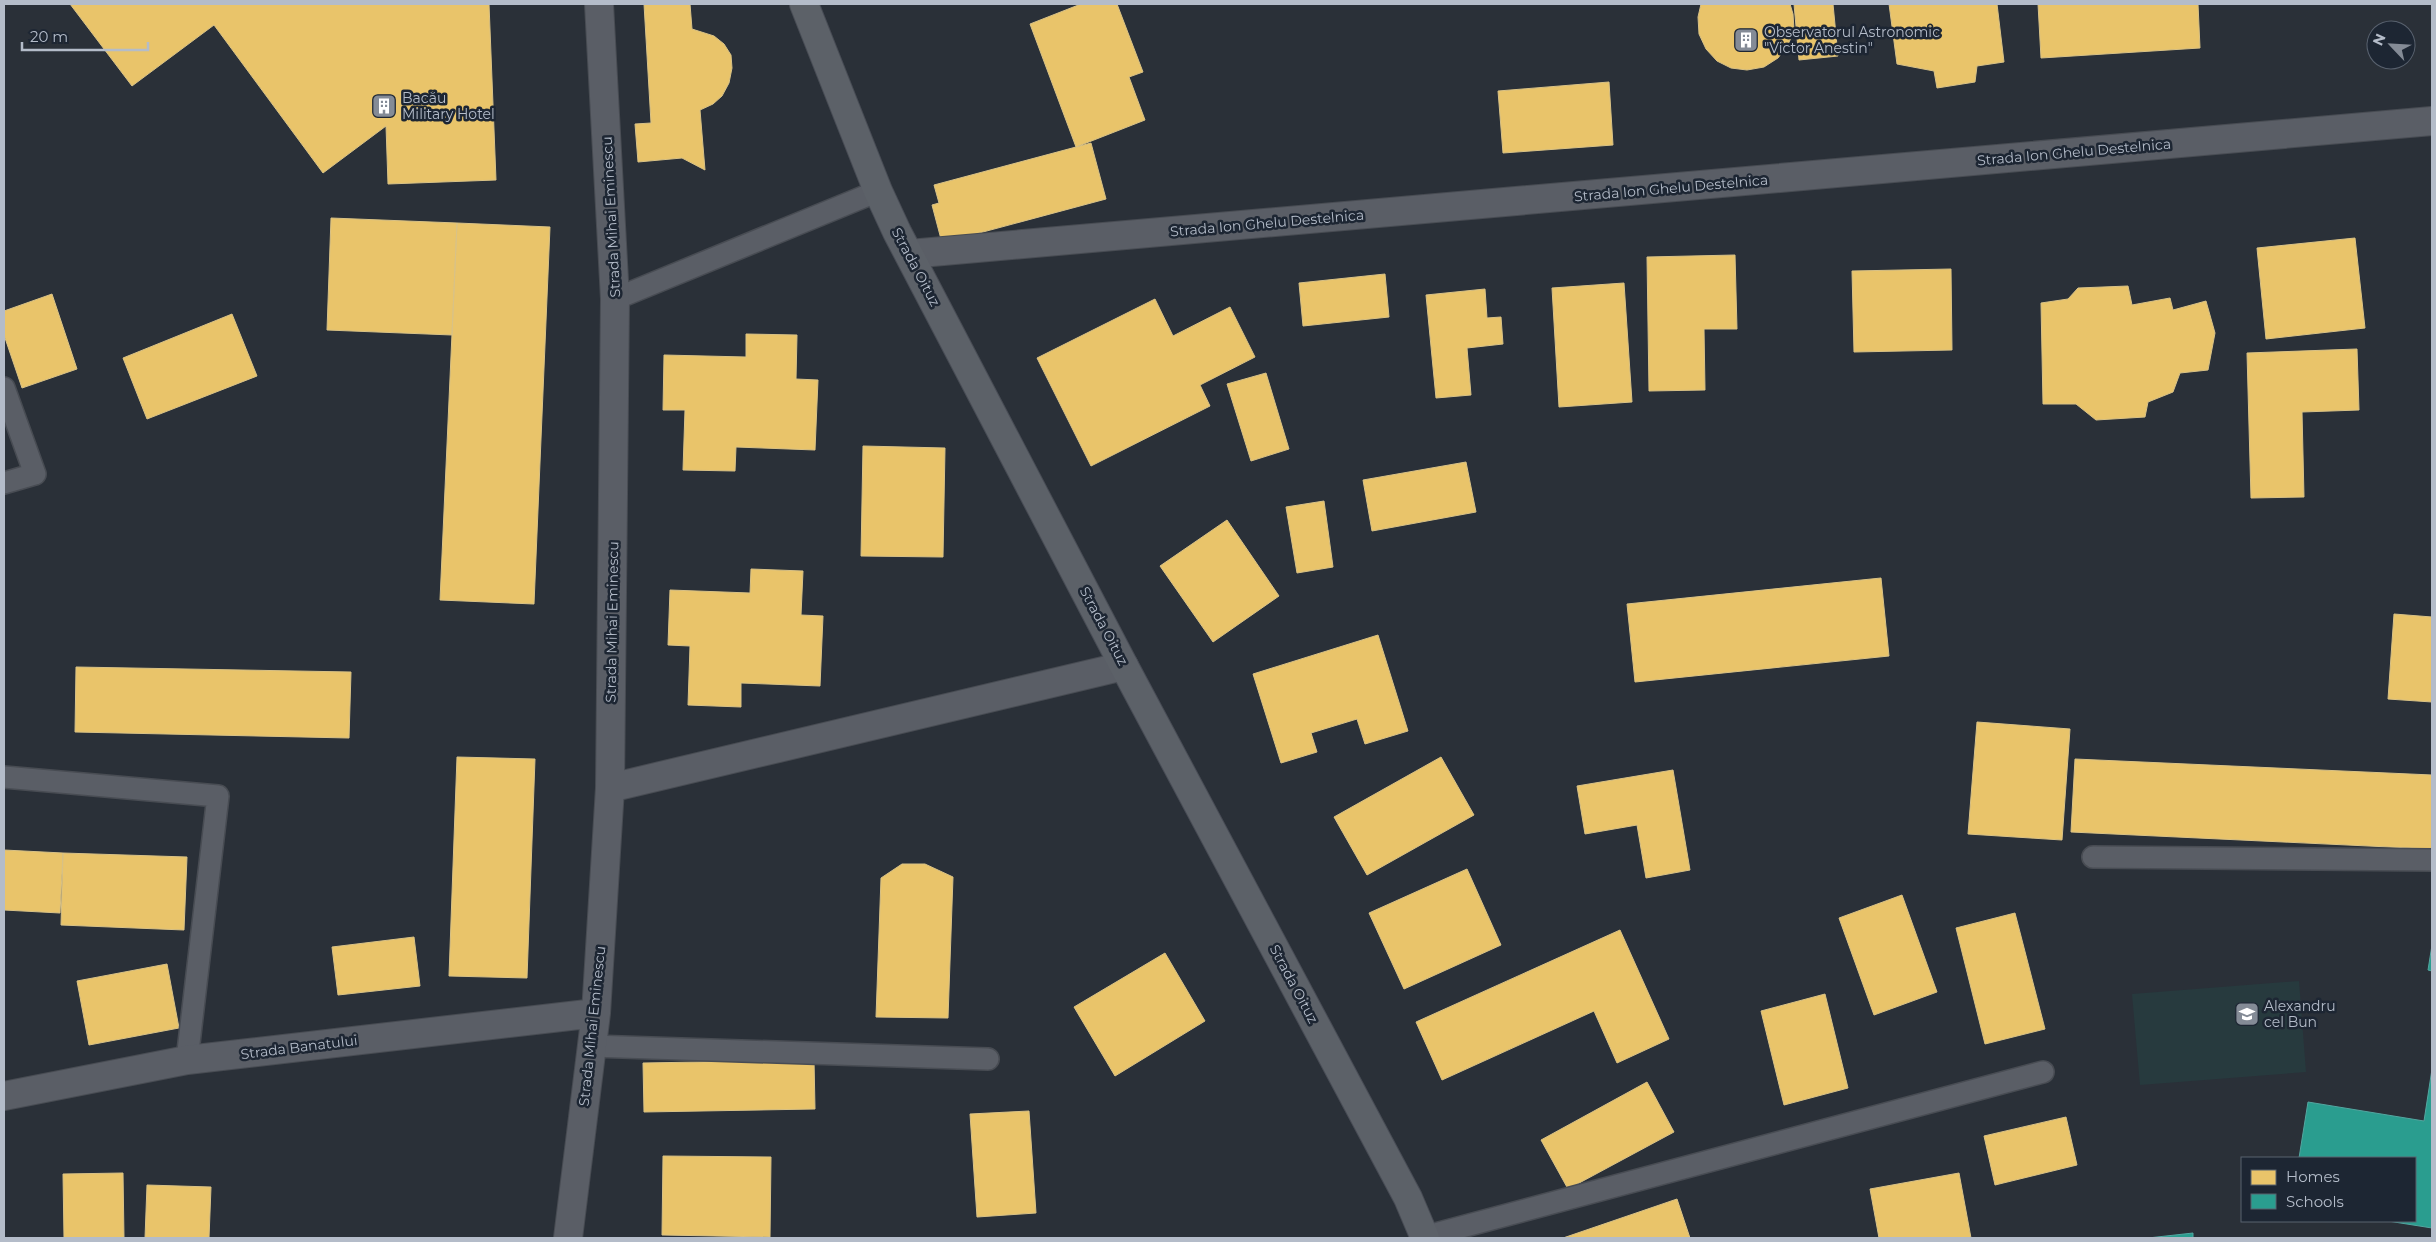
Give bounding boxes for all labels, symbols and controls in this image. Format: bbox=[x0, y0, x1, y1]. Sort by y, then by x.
scale bar bbox=[22, 20, 149, 52]
north arrow bbox=[2366, 20, 2416, 70]
place label: Observatorul Astronomic "Victor Anestin" bbox=[1764, 23, 1940, 57]
text: 20 m bbox=[30, 27, 68, 46]
building icon: Observatorul Astronomic "Victor Anestin" bbox=[1733, 27, 1759, 53]
text: N bbox=[2369, 31, 2390, 48]
place label: Bacău Military Hotel bbox=[402, 89, 495, 123]
building icon: Bacău Military Hotel bbox=[371, 93, 397, 119]
street label: Strada Ion Ghelu Destelnica bbox=[1976, 135, 2172, 169]
street label: Strada Mihai Eminescu bbox=[598, 136, 624, 298]
street label: Strada Ion Ghelu Destelnica bbox=[1573, 171, 1769, 205]
street label: Strada Ion Ghelu Destelnica bbox=[1169, 206, 1365, 240]
street label: Strada Oituz bbox=[888, 225, 944, 309]
street label: Strada Mihai Eminescu bbox=[602, 541, 622, 703]
street label: Strada Oituz bbox=[1076, 584, 1132, 668]
street label: Strada Oituz bbox=[1266, 942, 1322, 1026]
street label: Strada Mihai Eminescu bbox=[575, 945, 609, 1107]
place label: Alexandru cel Bun bbox=[2264, 997, 2336, 1031]
school or university icon: Alexandru cel Bun bbox=[2234, 1001, 2260, 1027]
street label: Strada Banatului bbox=[240, 1031, 358, 1063]
legend bbox=[2241, 1157, 2416, 1222]
text: Homes bbox=[2286, 1167, 2340, 1186]
text: Schools bbox=[2286, 1192, 2344, 1211]

